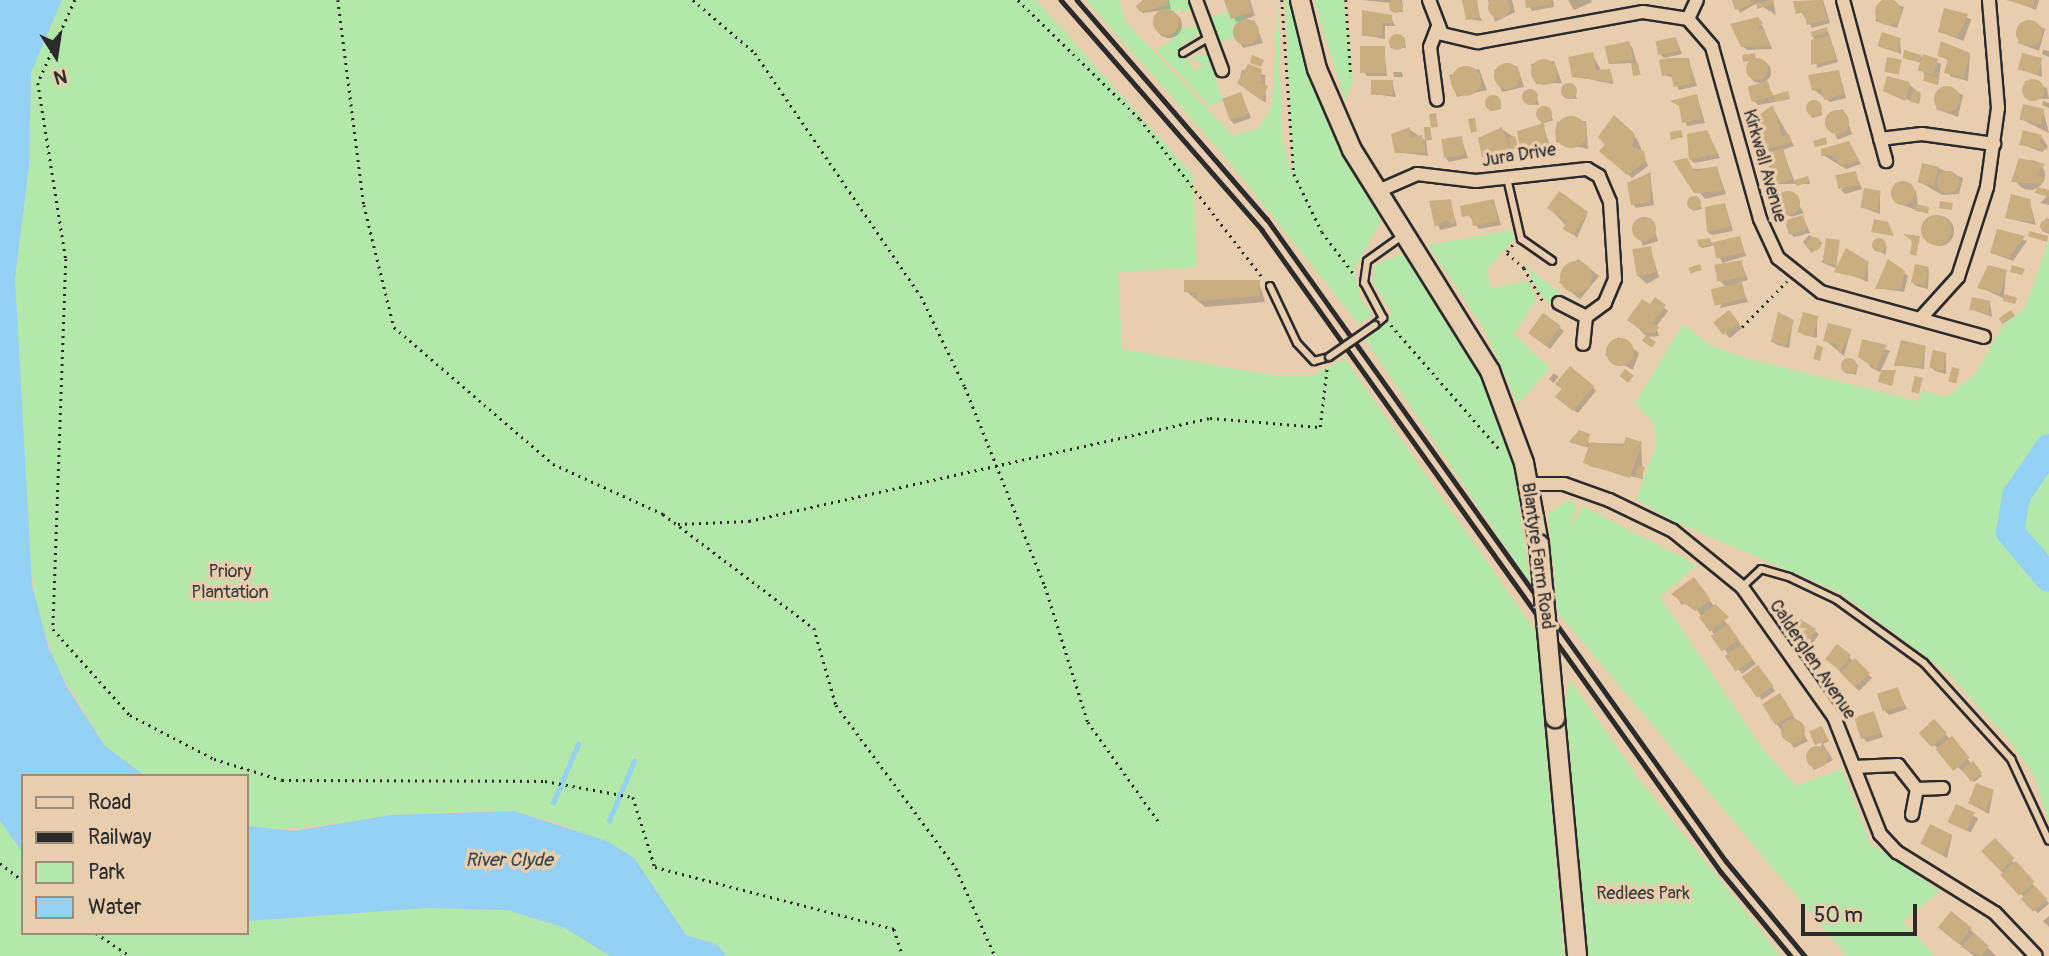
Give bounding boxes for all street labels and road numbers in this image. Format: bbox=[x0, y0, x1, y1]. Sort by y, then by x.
street label: Kirkwall Avenue bbox=[1738, 107, 1790, 225]
street label: Jura Drive bbox=[1480, 139, 1558, 173]
street label: Blantyre Farm Road bbox=[1516, 481, 1558, 631]
street label: Calderglen Avenue bbox=[1764, 596, 1860, 724]

